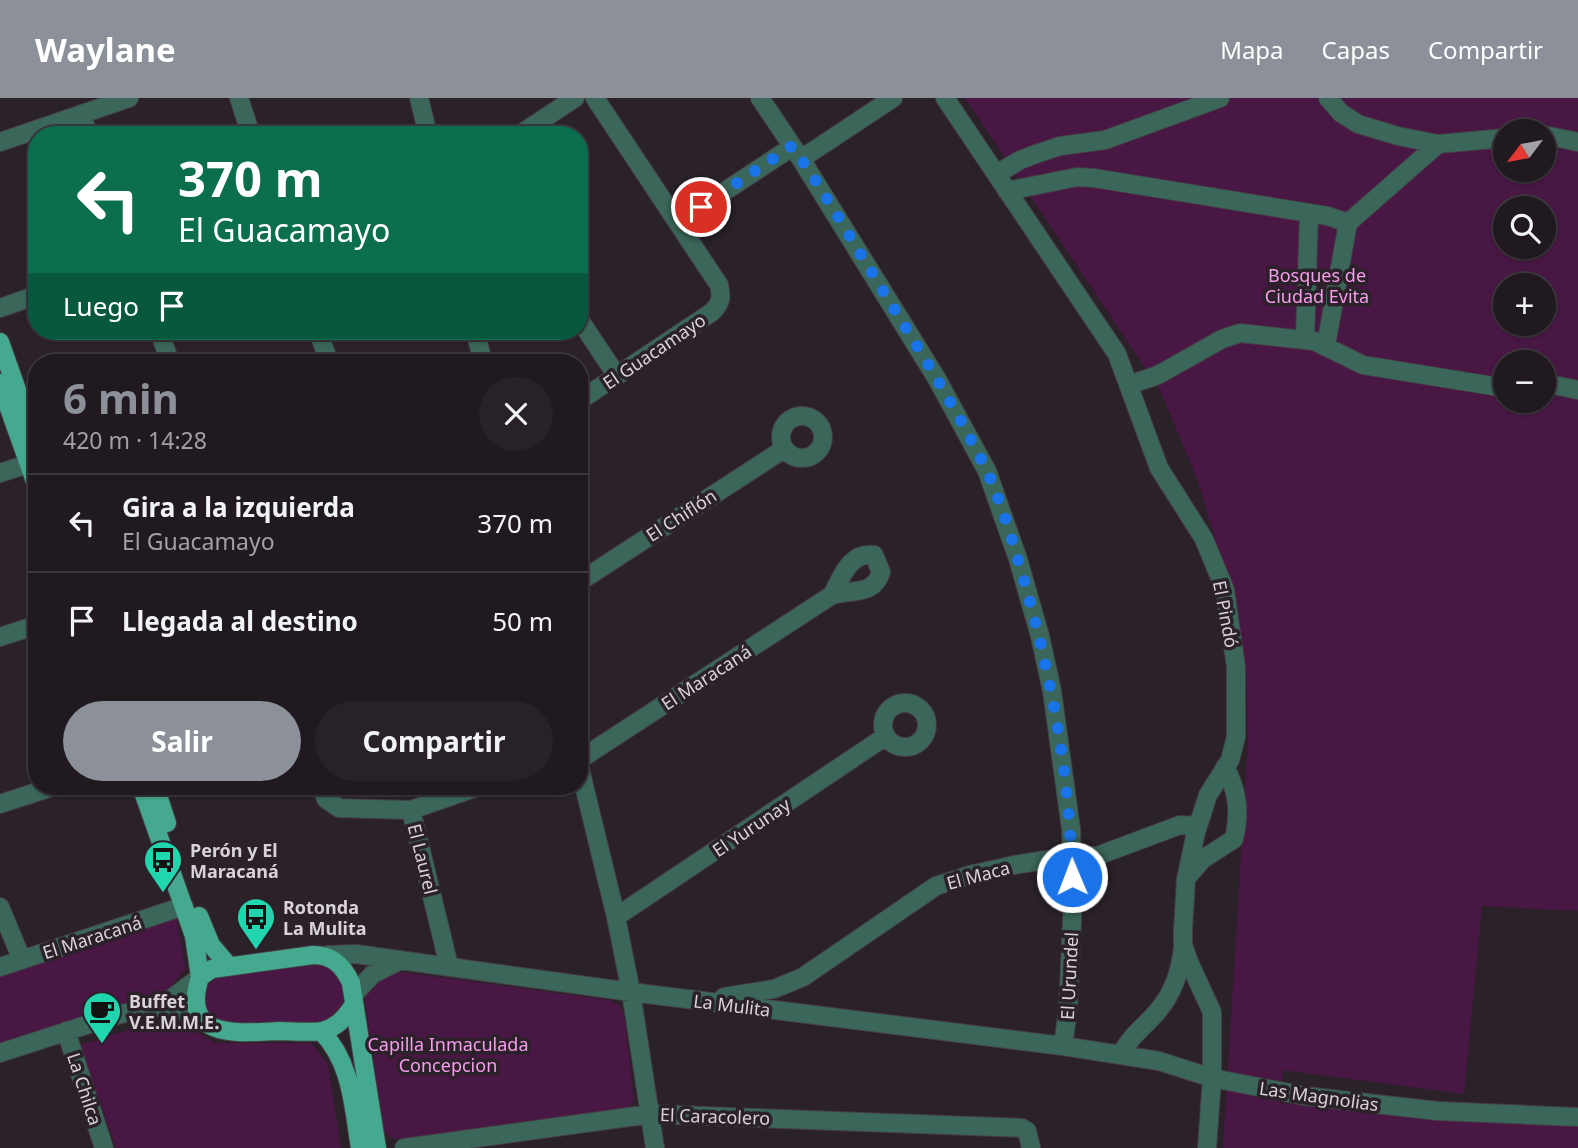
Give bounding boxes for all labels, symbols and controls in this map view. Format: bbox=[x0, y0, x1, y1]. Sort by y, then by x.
text: Waylane bbox=[35, 27, 176, 72]
text: Mapa bbox=[1220, 33, 1284, 66]
text: Capas bbox=[1322, 33, 1390, 66]
text: Compartir bbox=[1428, 33, 1543, 66]
north arrow bbox=[1493, 119, 1556, 182]
map controls bbox=[1493, 119, 1556, 413]
text: 370 m bbox=[178, 145, 323, 211]
icon: left bbox=[63, 154, 154, 245]
pin bbox=[671, 177, 731, 237]
icon: arrive bbox=[682, 188, 720, 226]
button: search bbox=[1493, 196, 1556, 259]
text: El Guacamayo bbox=[178, 208, 390, 251]
park label: Bosques de Ciudad Evita bbox=[1265, 263, 1369, 308]
button: + bbox=[1493, 273, 1556, 336]
icon: arrive bbox=[153, 287, 191, 325]
text: Luego bbox=[63, 288, 139, 324]
street label: El Guacamayo bbox=[598, 308, 710, 394]
button: − bbox=[1493, 350, 1556, 413]
text: 6 min bbox=[63, 369, 179, 426]
button: close bbox=[479, 377, 553, 451]
text: 420 m · 14:28 bbox=[63, 424, 207, 456]
street label: El Chiflón bbox=[641, 483, 721, 547]
text: Gira a la izquierda bbox=[122, 489, 355, 525]
icon: left bbox=[63, 504, 101, 542]
text: 370 m bbox=[477, 505, 553, 541]
text: El Guacamayo bbox=[122, 525, 275, 557]
street label: El Pindó bbox=[1208, 578, 1244, 650]
icon: arrive bbox=[63, 602, 101, 640]
text: Llegada al destino bbox=[122, 603, 358, 639]
text: 50 m bbox=[492, 603, 553, 639]
street label: El Maracaná bbox=[656, 639, 756, 715]
button: Salir bbox=[63, 701, 301, 781]
button: Compartir bbox=[315, 701, 553, 781]
street label: El Yurunay bbox=[707, 792, 795, 862]
street label: El Laurel bbox=[403, 821, 443, 897]
place label: Perón y El Maracaná bbox=[190, 838, 279, 883]
bus stop icon: Perón y El Maracaná bbox=[142, 839, 184, 894]
position arrow bbox=[1035, 840, 1109, 914]
street label: El Maca bbox=[944, 855, 1012, 895]
place label: Rotonda La Mulita bbox=[283, 895, 367, 940]
bus stop icon: Rotonda La Mulita bbox=[235, 896, 277, 951]
street label: El Maracaná bbox=[39, 910, 145, 964]
street label: El Urundel bbox=[1055, 931, 1083, 1021]
street label: La Mulita bbox=[692, 988, 772, 1022]
place label: Buffet V.E.M.M.E. bbox=[129, 989, 219, 1034]
cafe icon: Buffet V.E.M.M.E. bbox=[81, 990, 123, 1045]
park label: Capilla Inmaculada Concepcion bbox=[367, 1032, 529, 1077]
street label: La Chilca bbox=[62, 1050, 108, 1128]
street label: Las Magnolias bbox=[1258, 1076, 1380, 1116]
street label: El Caracolero bbox=[659, 1102, 771, 1130]

